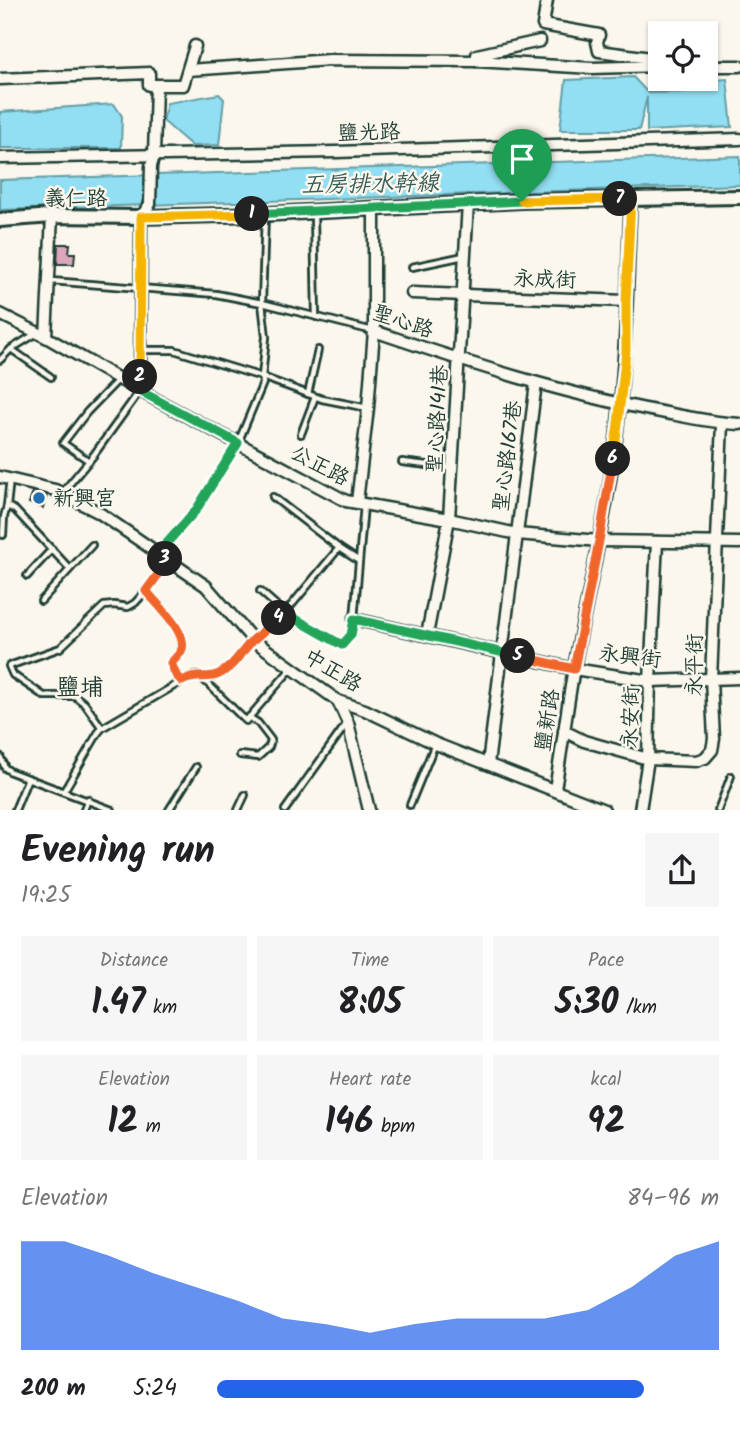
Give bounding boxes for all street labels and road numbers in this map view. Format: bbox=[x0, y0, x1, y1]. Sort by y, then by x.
street label: 鹽光路 bbox=[337, 116, 401, 151]
street label: 義仁路 bbox=[45, 183, 108, 216]
street label: 永成街 bbox=[513, 263, 577, 298]
street label: 聖心路 bbox=[367, 297, 438, 348]
street label: 聖心路141巷 bbox=[419, 364, 458, 474]
street label: 聖心路167巷 bbox=[485, 399, 532, 514]
street label: 公正路 bbox=[284, 437, 355, 496]
street label: 永平街 bbox=[678, 633, 713, 697]
street label: 永興街 bbox=[597, 637, 663, 678]
street label: 中正路 bbox=[297, 641, 368, 702]
street label: 永安街 bbox=[614, 685, 649, 749]
street label: 鹽新路 bbox=[527, 687, 570, 754]

